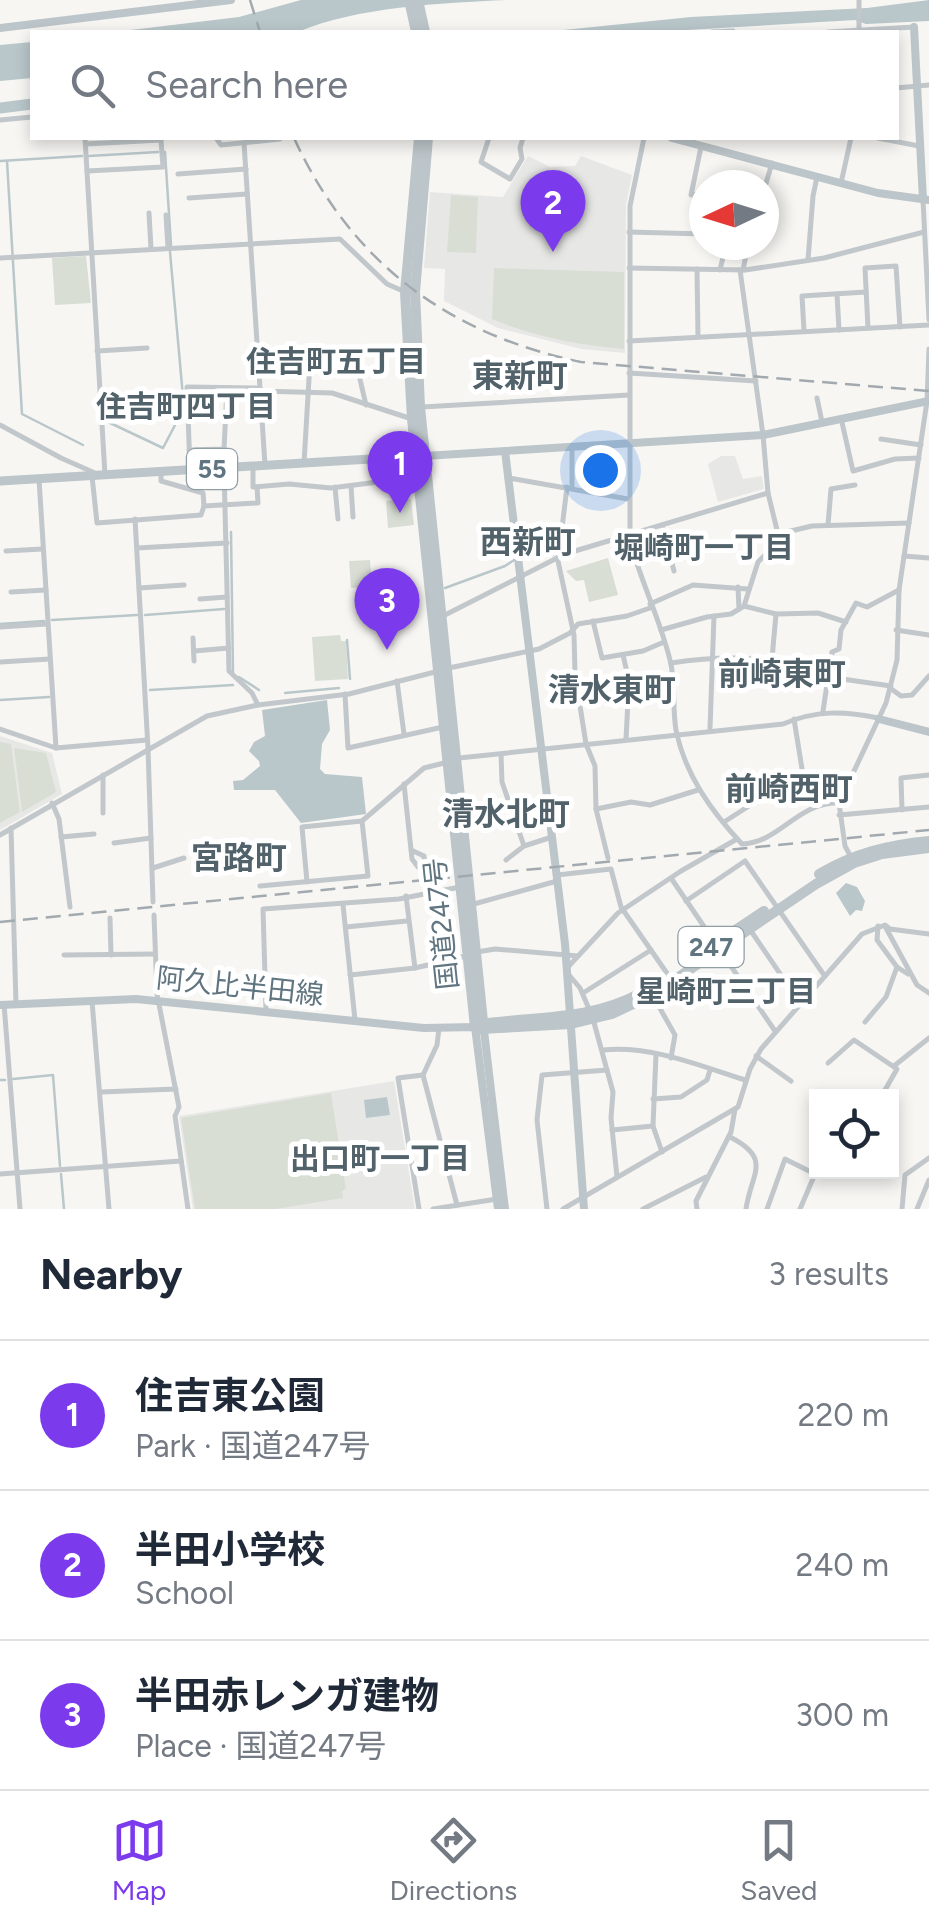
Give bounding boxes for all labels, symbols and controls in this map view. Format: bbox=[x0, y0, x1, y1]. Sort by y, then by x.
search box bbox=[30, 30, 899, 140]
icon: search bbox=[65, 58, 120, 113]
text: Search here bbox=[145, 62, 348, 108]
pin: 2 bbox=[520, 170, 586, 252]
north arrow bbox=[689, 170, 779, 260]
district label: 住吉町五丁目 bbox=[246, 343, 426, 380]
district label: 東新町 bbox=[472, 357, 568, 395]
district label: 住吉町四丁目 bbox=[96, 388, 276, 425]
pin: 1 bbox=[368, 430, 432, 513]
your location bbox=[575, 445, 626, 496]
road number: 55 bbox=[187, 449, 237, 489]
district label: 西新町 bbox=[480, 523, 576, 561]
district label: 堀崎町一丁目 bbox=[614, 529, 794, 566]
pin: 3 bbox=[354, 568, 420, 650]
district label: 前崎東町 bbox=[718, 655, 846, 693]
district label: 清水東町 bbox=[548, 671, 676, 709]
district label: 前崎西町 bbox=[725, 770, 853, 808]
district label: 清水北町 bbox=[442, 795, 570, 833]
district label: 宮路町 bbox=[191, 839, 287, 877]
street label: 国道247号 bbox=[417, 857, 465, 991]
road number: 247 bbox=[678, 927, 744, 967]
street label: 阿久比半田線 bbox=[155, 960, 325, 1012]
district label: 星崎町三丁目 bbox=[636, 973, 816, 1010]
map controls bbox=[809, 1089, 899, 1179]
button: locate bbox=[809, 1089, 899, 1179]
district label: 出口町一丁目 bbox=[290, 1140, 470, 1177]
text: Nearby bbox=[40, 1249, 182, 1300]
text: 3 results bbox=[769, 1255, 889, 1293]
text: 住吉東公園 bbox=[135, 1373, 325, 1419]
text: 1 bbox=[66, 1396, 79, 1434]
text: 220 m bbox=[798, 1396, 889, 1434]
text: Park · 国道247号 bbox=[135, 1427, 371, 1465]
text: 半田小学校 bbox=[135, 1527, 325, 1573]
text: 2 bbox=[63, 1546, 82, 1584]
text: 240 m bbox=[796, 1546, 889, 1584]
text: School bbox=[135, 1574, 234, 1612]
text: 半田赤レンガ建物 bbox=[135, 1673, 439, 1719]
text: 3 bbox=[64, 1696, 81, 1734]
text: 300 m bbox=[795, 1696, 889, 1734]
text: Place · 国道247号 bbox=[135, 1727, 387, 1765]
tab: Map bbox=[112, 1813, 167, 1907]
tab: Directions bbox=[390, 1813, 517, 1907]
tab: Saved bbox=[740, 1813, 817, 1907]

